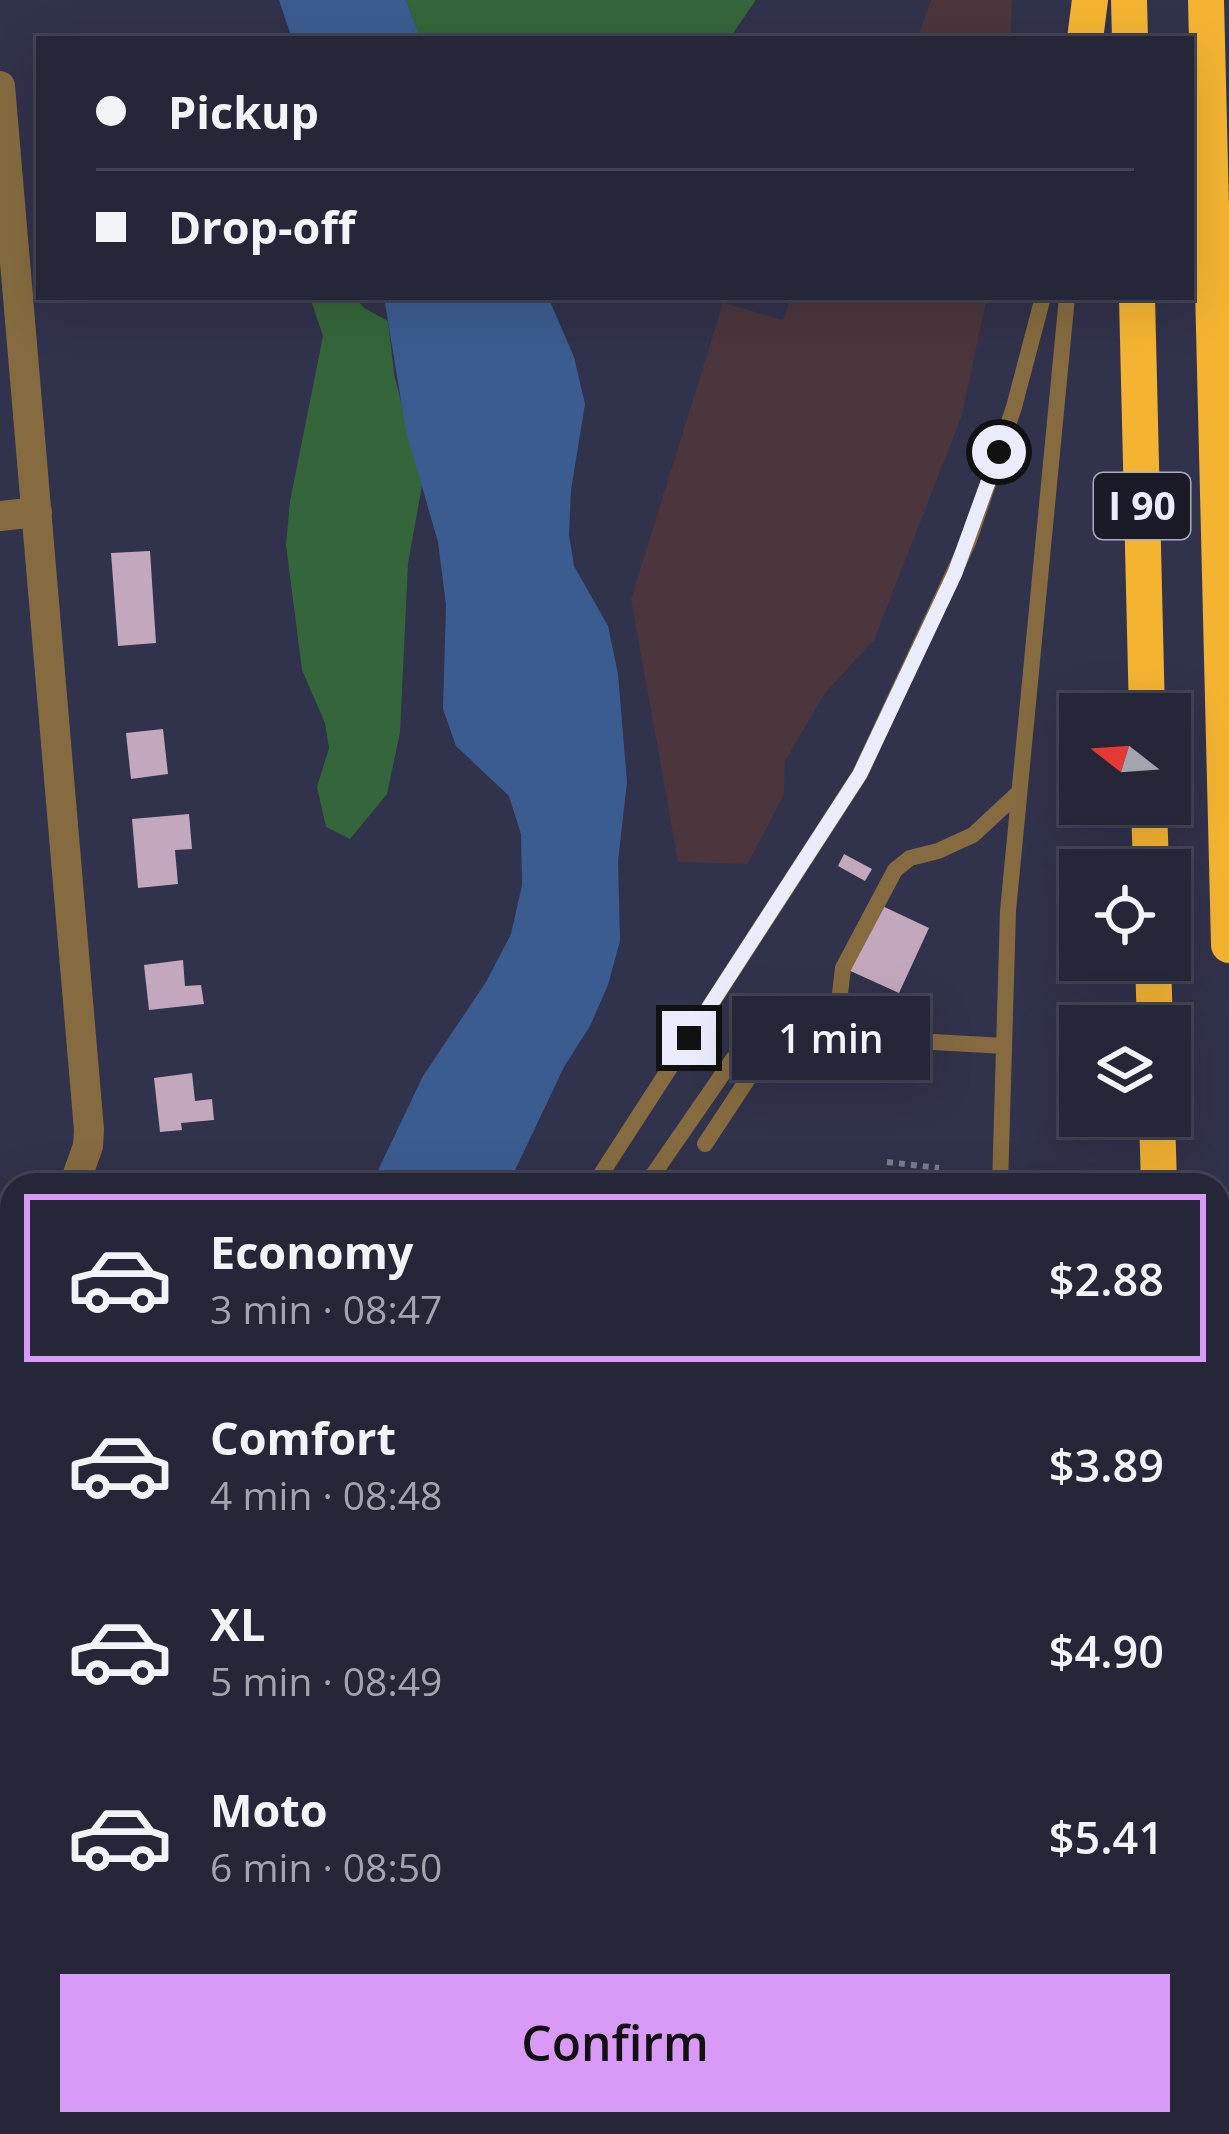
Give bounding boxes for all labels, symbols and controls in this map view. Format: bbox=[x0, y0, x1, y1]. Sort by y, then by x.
text: Pickup bbox=[168, 81, 319, 142]
text: Drop-off bbox=[168, 196, 355, 257]
route start bbox=[972, 425, 1026, 479]
road number: I 90 bbox=[1094, 473, 1190, 539]
north arrow bbox=[1059, 693, 1191, 825]
map controls bbox=[1059, 693, 1191, 1137]
button: locate bbox=[1059, 849, 1191, 981]
callout: 1 min bbox=[731, 996, 929, 1080]
button: layers bbox=[1059, 1005, 1191, 1137]
route end bbox=[662, 1011, 716, 1065]
text: 1 min bbox=[778, 1011, 884, 1064]
text: Economy bbox=[210, 1221, 413, 1282]
icon: car bbox=[66, 1224, 174, 1332]
text: $2.88 bbox=[1049, 1248, 1164, 1309]
text: 3 min · 08:47 bbox=[210, 1282, 442, 1335]
text: Comfort bbox=[210, 1407, 396, 1468]
icon: car bbox=[66, 1410, 174, 1518]
text: $3.89 bbox=[1049, 1434, 1164, 1495]
text: 4 min · 08:48 bbox=[210, 1468, 442, 1521]
text: XL bbox=[210, 1593, 265, 1654]
icon: car bbox=[66, 1596, 174, 1704]
text: $4.90 bbox=[1049, 1620, 1164, 1681]
text: 5 min · 08:49 bbox=[210, 1654, 442, 1707]
text: Moto bbox=[210, 1779, 328, 1840]
icon: car bbox=[66, 1782, 174, 1890]
text: $5.41 bbox=[1049, 1806, 1164, 1867]
text: 6 min · 08:50 bbox=[210, 1840, 442, 1893]
button: Confirm bbox=[60, 1974, 1170, 2112]

